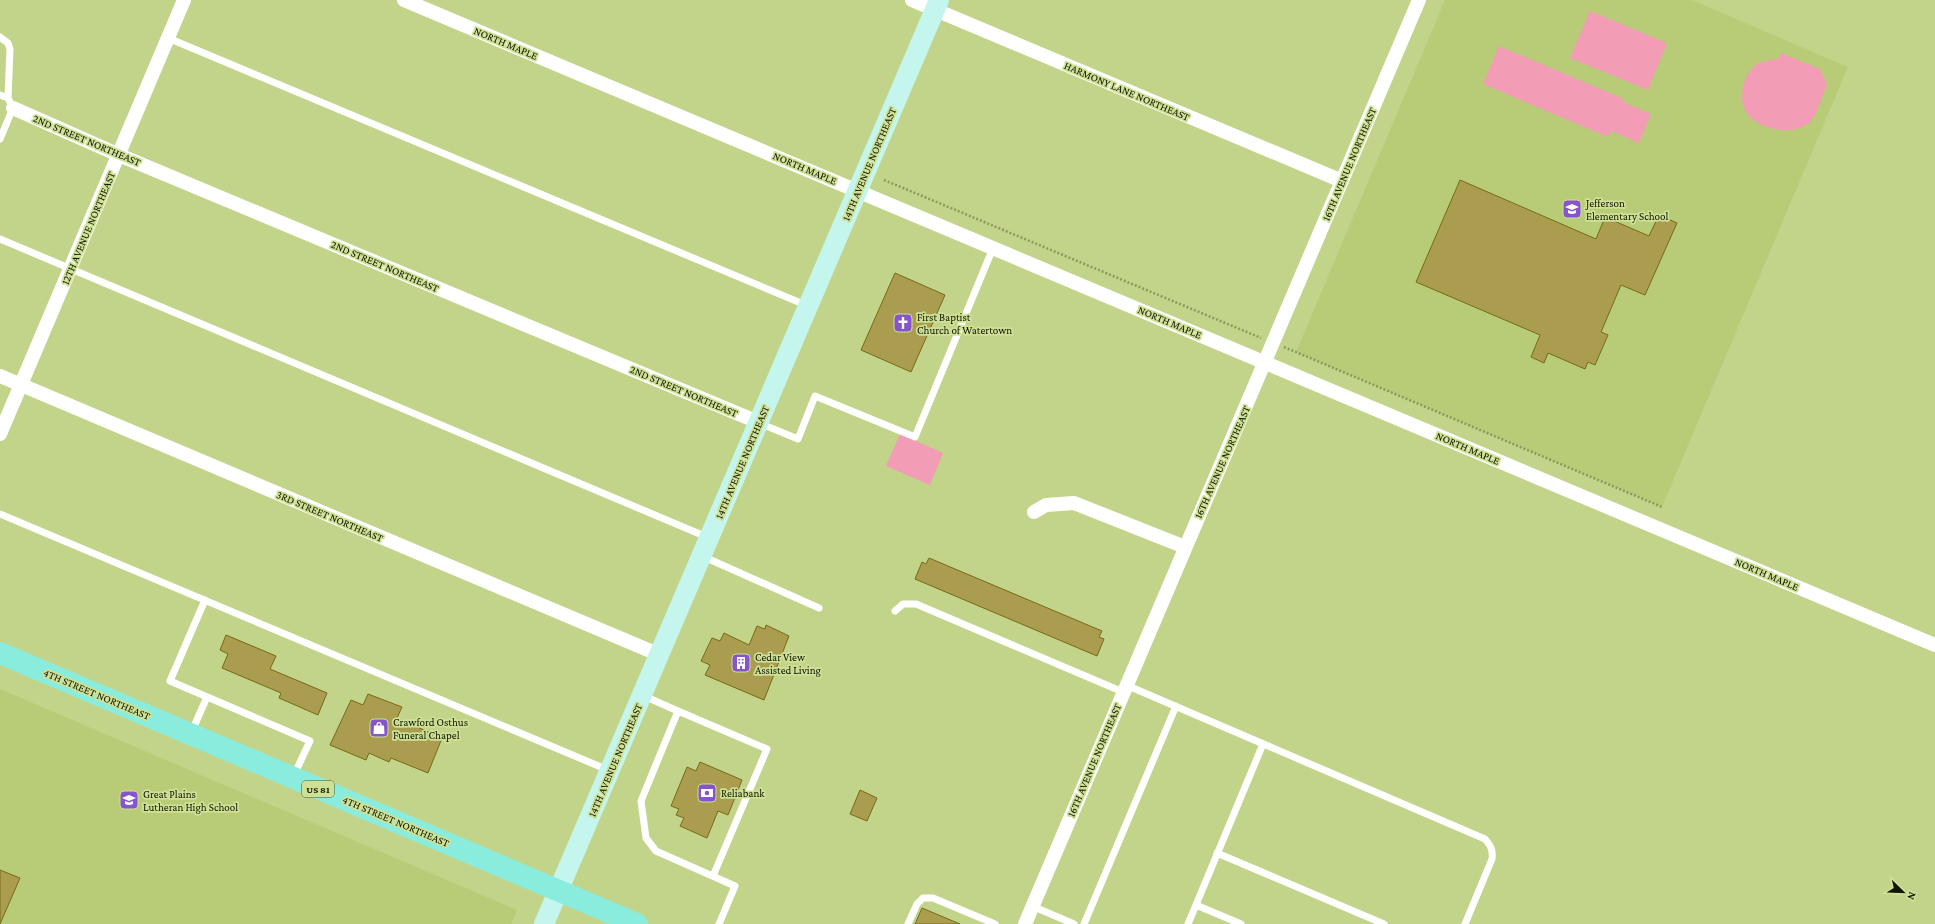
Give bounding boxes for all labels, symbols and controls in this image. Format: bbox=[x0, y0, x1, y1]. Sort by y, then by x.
street label: NORTH MAPLE bbox=[472, 24, 540, 62]
street label: HARMONY LANE NORTHEAST bbox=[1063, 59, 1192, 123]
street label: 14TH AVENUE NORTHEAST bbox=[840, 105, 898, 223]
street label: 16TH AVENUE NORTHEAST bbox=[1320, 105, 1378, 223]
street label: 2ND STREET NORTHEAST bbox=[31, 112, 143, 168]
street label: NORTH MAPLE bbox=[771, 149, 839, 187]
street label: 12TH AVENUE NORTHEAST bbox=[59, 170, 117, 286]
place label: Jefferson Elementary School bbox=[1585, 197, 1669, 223]
school or university icon: Jefferson Elementary School bbox=[1561, 198, 1583, 220]
street label: 2ND STREET NORTHEAST bbox=[329, 238, 441, 294]
street label: NORTH MAPLE bbox=[1136, 303, 1204, 341]
place label: First Baptist Church of Watertown bbox=[917, 311, 1012, 336]
church icon: First Baptist Church of Watertown bbox=[892, 312, 914, 334]
street label: 2ND STREET NORTHEAST bbox=[628, 363, 740, 419]
street label: 14TH AVENUE NORTHEAST bbox=[713, 403, 771, 521]
street label: 16TH AVENUE NORTHEAST bbox=[1192, 404, 1252, 520]
street label: NORTH MAPLE bbox=[1434, 429, 1502, 467]
street label: 3RD STREET NORTHEAST bbox=[275, 488, 385, 544]
street label: NORTH MAPLE bbox=[1733, 555, 1801, 593]
place label: Cedar View Assisted Living bbox=[755, 651, 822, 677]
building icon: Cedar View Assisted Living bbox=[730, 652, 752, 674]
street label: 4TH STREET NORTHEAST bbox=[42, 666, 152, 722]
street label: 14TH AVENUE NORTHEAST bbox=[586, 701, 644, 819]
street label: 16TH AVENUE NORTHEAST bbox=[1065, 701, 1123, 819]
place label: Crawford Osthus Funeral Chapel bbox=[393, 716, 468, 742]
shop icon: Crawford Osthus Funeral Chapel bbox=[368, 717, 390, 739]
road number: US 81 bbox=[302, 781, 334, 797]
bank icon: Reliabank bbox=[696, 782, 718, 804]
place label: Reliabank bbox=[721, 787, 765, 799]
place label: Great Plains Lutheran High School bbox=[143, 788, 238, 814]
school or university icon: Great Plains Lutheran High School bbox=[118, 789, 140, 811]
street label: 4TH STREET NORTHEAST bbox=[341, 793, 451, 849]
north arrow bbox=[1883, 872, 1923, 912]
text: N bbox=[1905, 890, 1919, 902]

